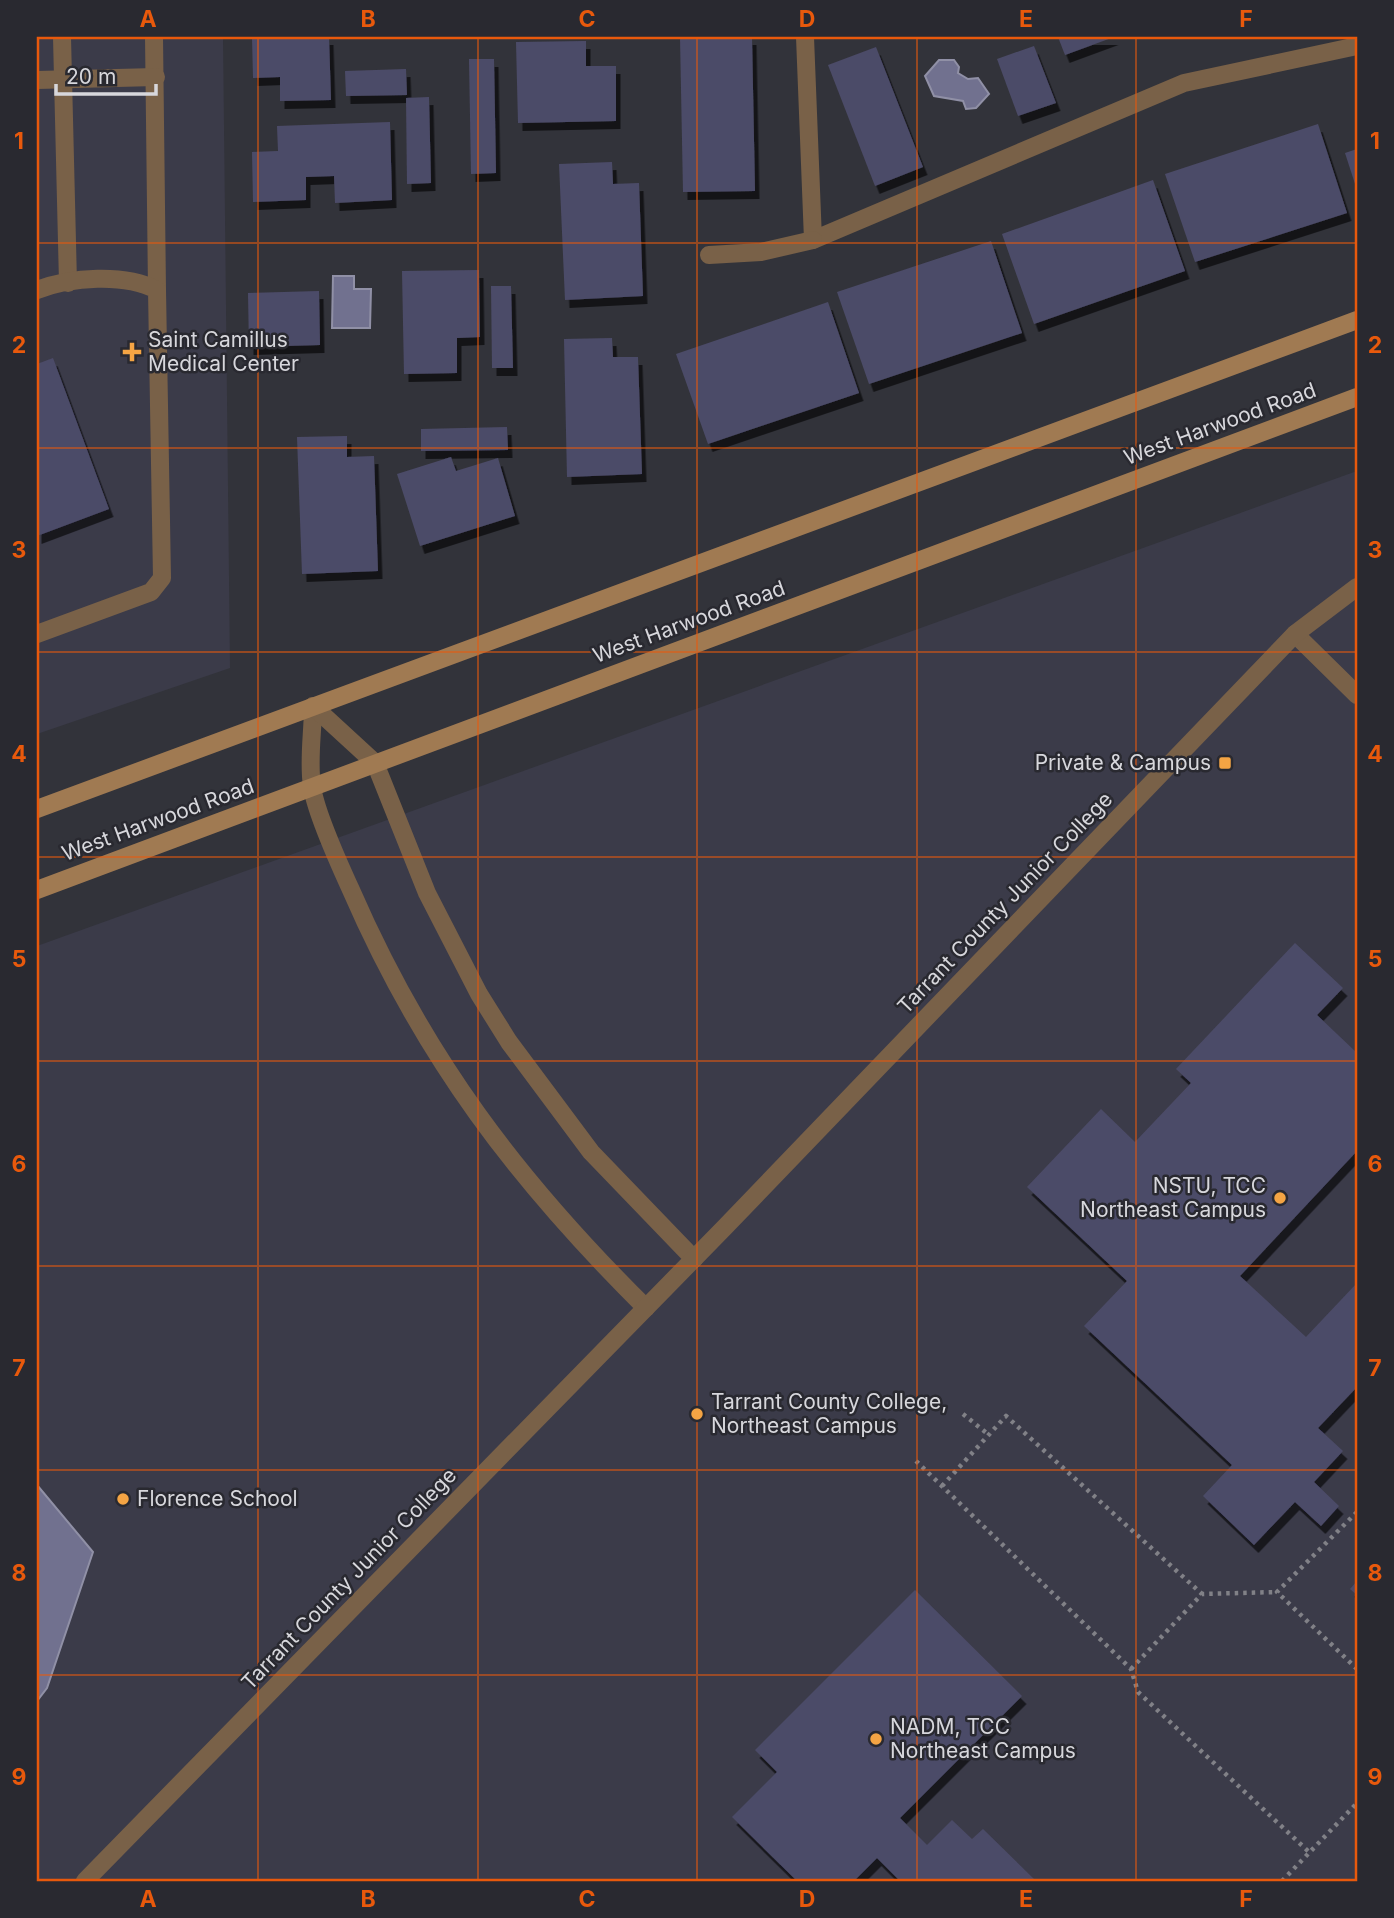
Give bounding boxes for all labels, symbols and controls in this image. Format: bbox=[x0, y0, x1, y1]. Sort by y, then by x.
text: A bbox=[139, 5, 157, 33]
text: B bbox=[360, 5, 376, 33]
text: C bbox=[578, 5, 596, 33]
text: D bbox=[799, 5, 815, 33]
text: E bbox=[1019, 5, 1033, 33]
text: F bbox=[1239, 5, 1253, 33]
scale bar bbox=[56, 52, 156, 96]
text: 20 m bbox=[66, 64, 116, 89]
text: 1 bbox=[14, 127, 24, 155]
text: 1 bbox=[1370, 127, 1380, 155]
place label: Saint Camillus Medical Center bbox=[148, 327, 299, 376]
text: 2 bbox=[12, 331, 26, 359]
text: 2 bbox=[1368, 331, 1382, 359]
marker: Saint Camillus Medical Center bbox=[122, 342, 142, 362]
street label: West Harwood Road bbox=[1120, 377, 1319, 470]
text: 3 bbox=[12, 536, 26, 564]
text: 3 bbox=[1368, 536, 1382, 564]
street label: West Harwood Road bbox=[589, 575, 788, 668]
text: 4 bbox=[11, 740, 27, 768]
text: 4 bbox=[1367, 740, 1383, 768]
place label: Private & Campus bbox=[1035, 750, 1211, 775]
marker: Private & Campus bbox=[1217, 755, 1233, 771]
street label: West Harwood Road bbox=[58, 773, 257, 866]
street label: Tarrant County Junior College bbox=[892, 787, 1117, 1019]
text: 5 bbox=[12, 945, 26, 973]
text: 5 bbox=[1368, 945, 1382, 973]
text: 6 bbox=[12, 1150, 26, 1178]
text: 6 bbox=[1368, 1150, 1382, 1178]
place label: NSTU, TCC Northeast Campus bbox=[1080, 1173, 1266, 1222]
marker: NSTU, TCC Northeast Campus bbox=[1272, 1190, 1288, 1206]
text: 7 bbox=[12, 1354, 26, 1382]
text: 7 bbox=[1368, 1354, 1382, 1382]
place label: Tarrant County College, Northeast Campus bbox=[711, 1389, 947, 1438]
marker: Tarrant County College, Northeast Campus bbox=[689, 1406, 705, 1422]
street label: Tarrant County Junior College bbox=[236, 1463, 461, 1695]
place label: Florence School bbox=[137, 1486, 298, 1511]
marker: Florence School bbox=[115, 1491, 131, 1507]
text: 8 bbox=[12, 1559, 26, 1587]
text: 8 bbox=[1368, 1559, 1382, 1587]
place label: NADM, TCC Northeast Campus bbox=[890, 1714, 1076, 1763]
marker: NADM, TCC Northeast Campus bbox=[868, 1731, 884, 1747]
text: 9 bbox=[12, 1763, 26, 1791]
text: 9 bbox=[1368, 1763, 1382, 1791]
text: A bbox=[139, 1885, 157, 1913]
text: B bbox=[360, 1885, 376, 1913]
text: C bbox=[578, 1885, 596, 1913]
text: D bbox=[799, 1885, 815, 1913]
text: E bbox=[1019, 1885, 1033, 1913]
text: F bbox=[1239, 1885, 1253, 1913]

